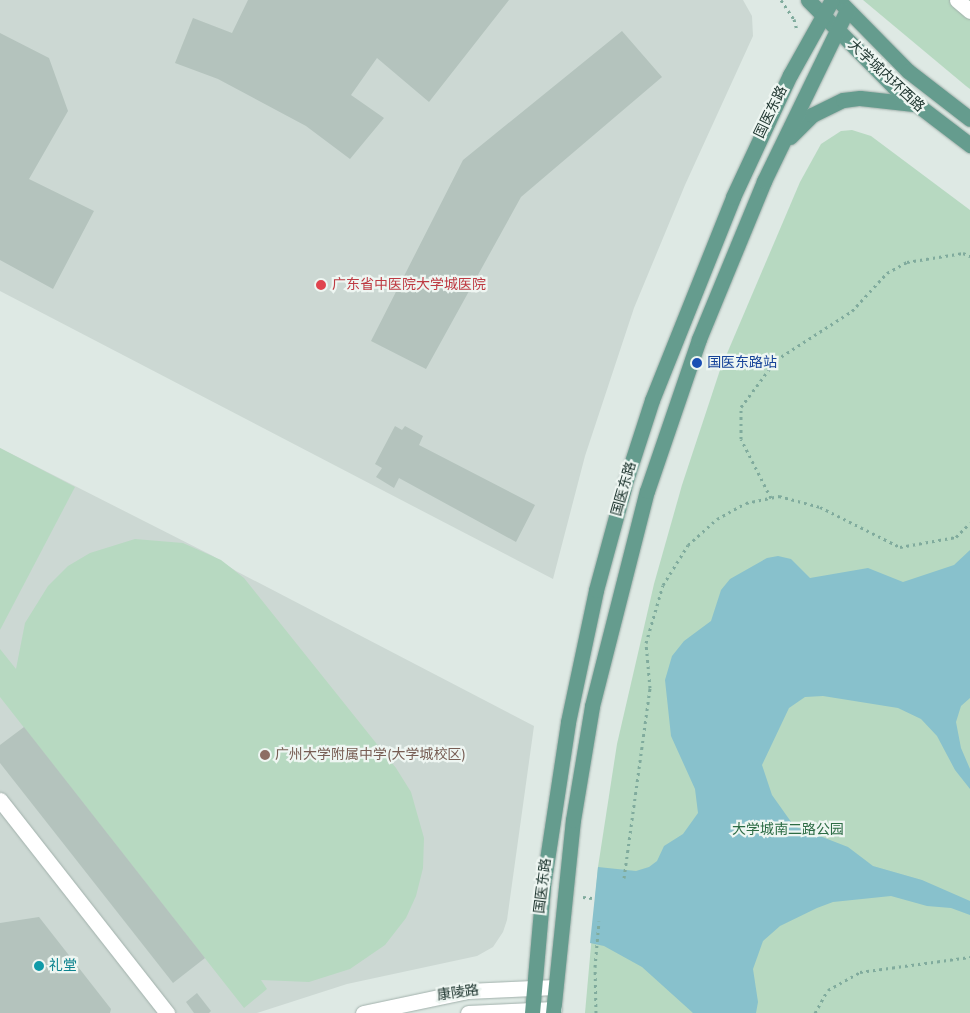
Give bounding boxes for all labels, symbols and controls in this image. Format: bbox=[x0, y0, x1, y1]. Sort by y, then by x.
street label: 大学城内环西路 bbox=[844, 36, 928, 116]
street label: 国医东路 bbox=[751, 83, 791, 141]
place label: 广东省中医院大学城医院 bbox=[332, 277, 486, 293]
marker: 广东省中医院大学城医院 bbox=[314, 278, 328, 292]
place label: 国医东路站 bbox=[707, 355, 777, 371]
marker: 国医东路站 bbox=[691, 357, 703, 369]
street label: 国医东路 bbox=[608, 460, 640, 518]
place label: 广州大学附属中学(大学城校区) bbox=[275, 747, 466, 763]
marker: 广州大学附属中学(大学城校区) bbox=[259, 749, 271, 761]
park label: 大学城南二路公园 bbox=[732, 822, 844, 838]
street label: 国医东路 bbox=[531, 857, 555, 915]
place label: 礼堂 bbox=[49, 958, 77, 974]
marker: 礼堂 bbox=[33, 960, 45, 972]
street label: 康陵路 bbox=[436, 982, 480, 1004]

